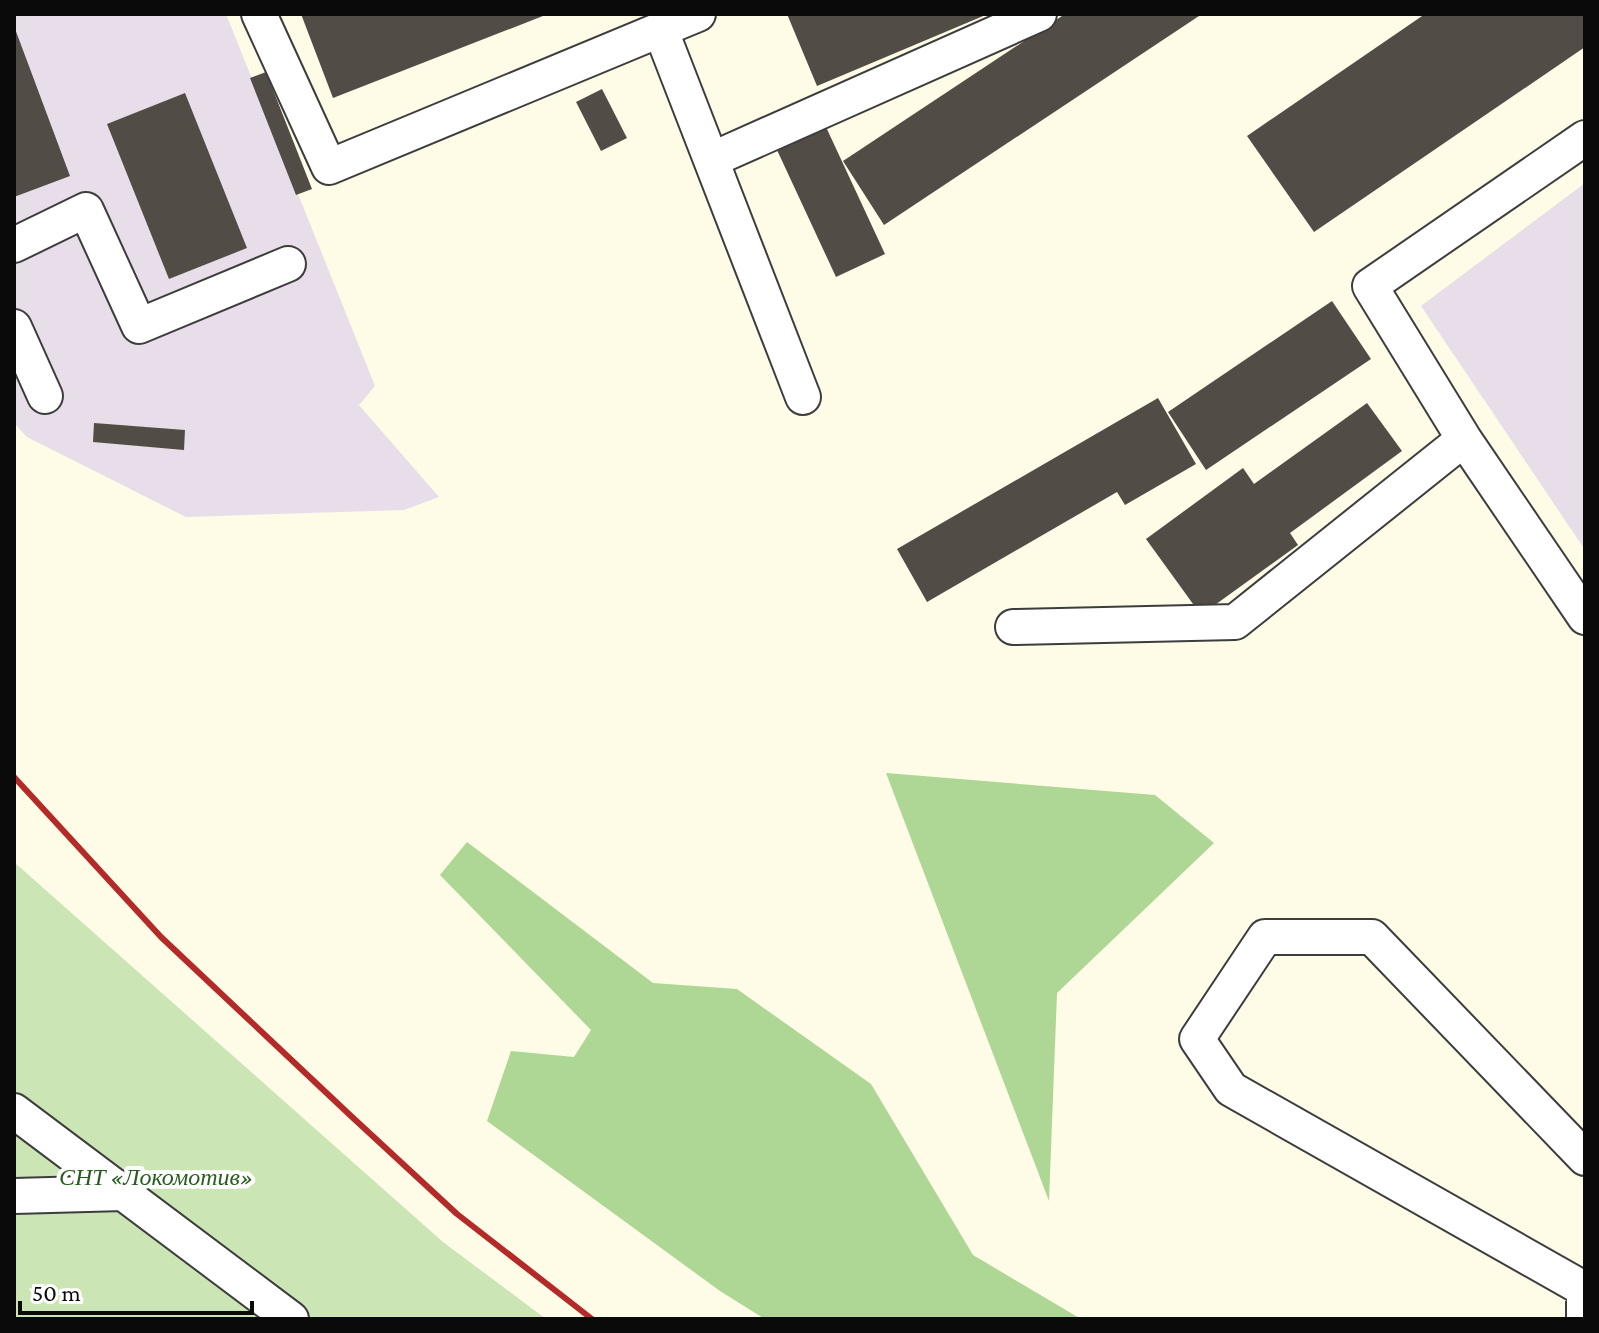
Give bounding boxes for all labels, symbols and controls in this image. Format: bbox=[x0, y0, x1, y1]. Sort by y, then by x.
park label: СНТ «Локомотив» bbox=[59, 1163, 253, 1190]
scale bar bbox=[20, 1265, 252, 1315]
text: 50 m bbox=[32, 1279, 81, 1306]

